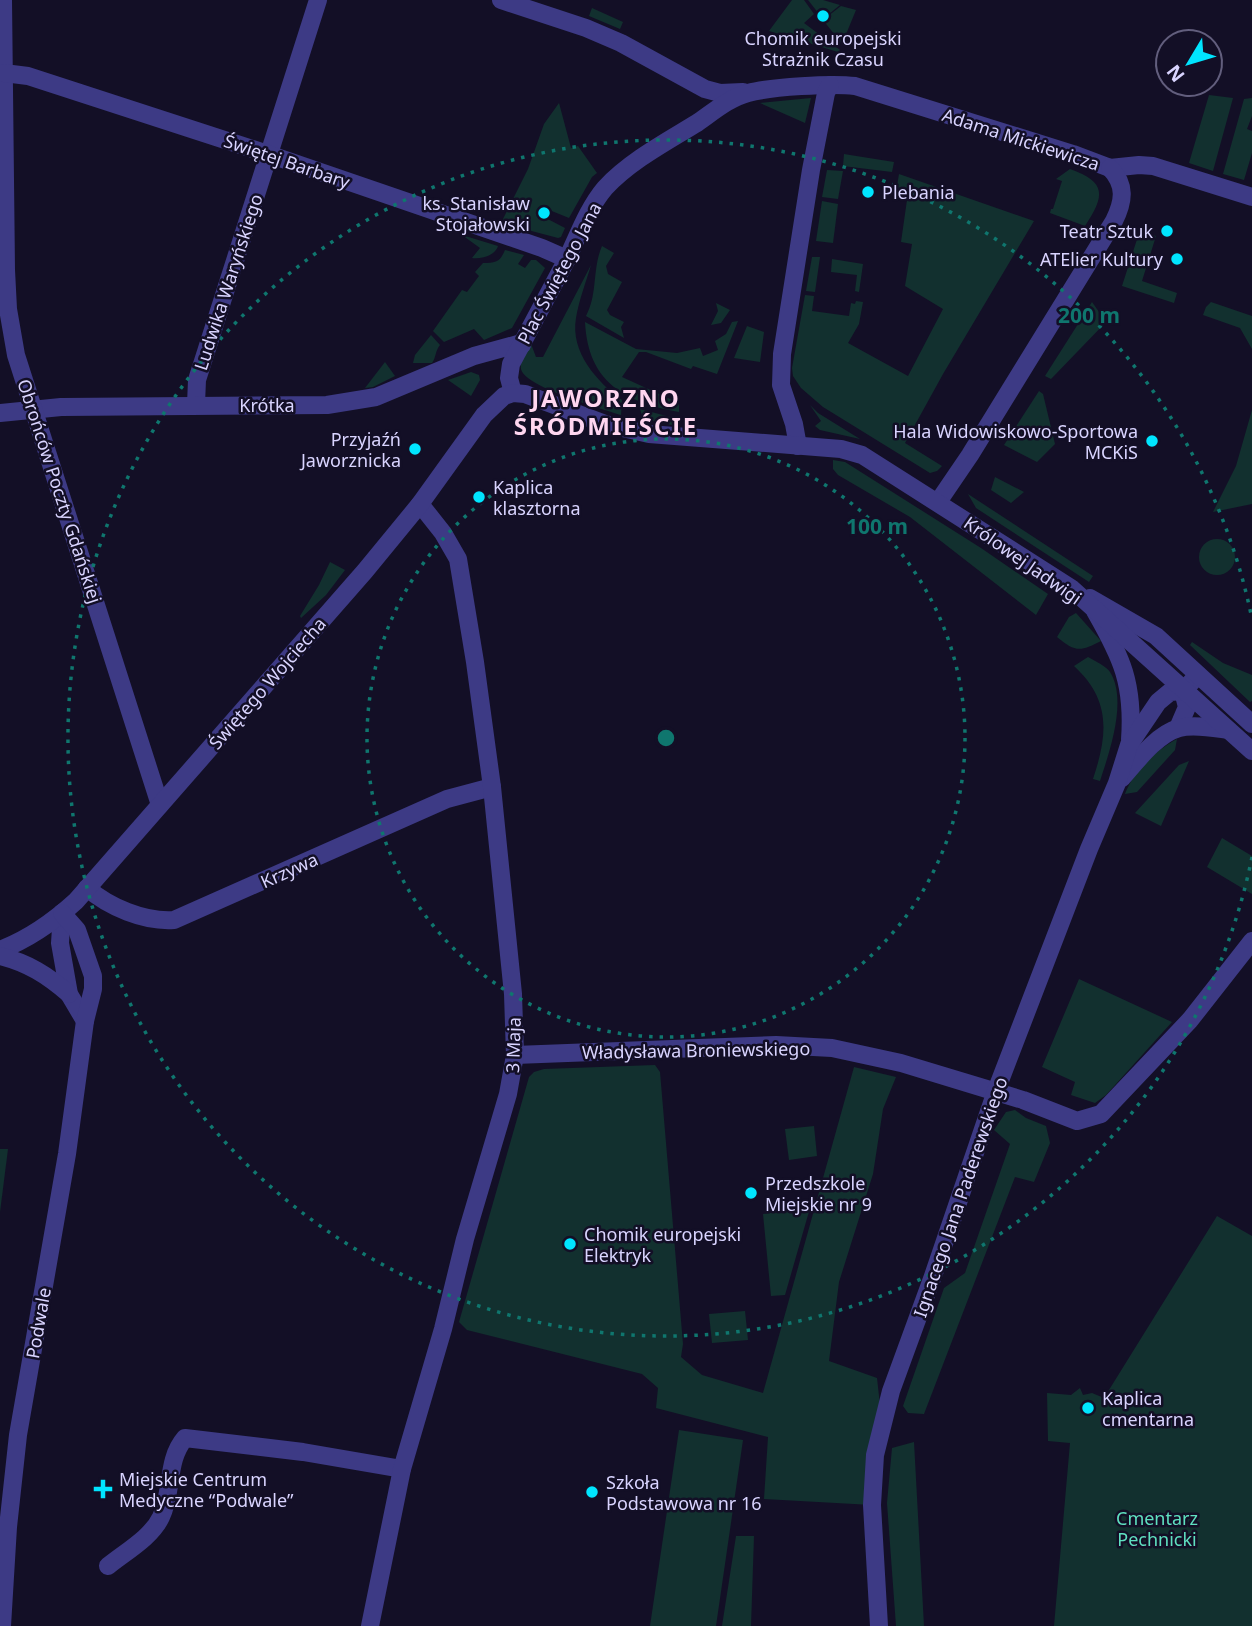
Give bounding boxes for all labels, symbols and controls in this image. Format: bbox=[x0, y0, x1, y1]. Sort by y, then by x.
marker: Chomik europejski Strażnik Czasu bbox=[815, 8, 831, 24]
place label: Chomik europejski Strażnik Czasu bbox=[744, 26, 902, 71]
north arrow bbox=[1154, 28, 1224, 98]
text: N bbox=[1161, 59, 1191, 88]
street label: Adama Mickiewicza bbox=[939, 102, 1103, 176]
street label: Świętej Barbary bbox=[221, 128, 354, 194]
place label: Plebania bbox=[882, 180, 955, 204]
marker: Plebania bbox=[860, 184, 876, 200]
street label: Ludwika Waryńskiego bbox=[188, 191, 268, 373]
place label: ks. Stanisław Stojałowski bbox=[423, 191, 530, 236]
street label: Plac Świętego Jana bbox=[511, 198, 607, 348]
marker: ks. Stanisław Stojałowski bbox=[536, 205, 552, 221]
place label: Teatr Sztuk bbox=[1060, 219, 1153, 243]
marker: Teatr Sztuk bbox=[1159, 223, 1175, 239]
place label: ATElier Kultury bbox=[1040, 247, 1164, 271]
marker: ATElier Kultury bbox=[1169, 251, 1185, 267]
text: 200 m bbox=[1058, 301, 1120, 329]
street label: Obrońców Poczty Gdańskiej bbox=[12, 376, 108, 606]
district label: JAWORZNO ŚRÓDMIEŚCIE bbox=[514, 381, 698, 442]
street label: Krótka bbox=[239, 393, 295, 417]
place label: Hala Widowiskowo-Sportowa MCKiS bbox=[893, 419, 1138, 464]
place label: Przyjaźń Jaworznicka bbox=[299, 427, 401, 472]
marker: Hala Widowiskowo-Sportowa MCKiS bbox=[1144, 433, 1160, 449]
marker: Przyjaźń Jaworznicka bbox=[407, 441, 423, 457]
place label: Kaplica klasztorna bbox=[493, 475, 580, 520]
marker: Kaplica klasztorna bbox=[471, 489, 487, 505]
street label: Królowej Jadwigi bbox=[959, 510, 1087, 610]
text: 100 m bbox=[846, 512, 908, 540]
street label: Świętego Wojciecha bbox=[203, 612, 331, 754]
centre of rings bbox=[654, 726, 678, 750]
street label: Krzywa bbox=[256, 847, 322, 893]
street label: 3 Maja bbox=[500, 1017, 526, 1073]
street label: Władysława Broniewskiego bbox=[582, 1036, 810, 1064]
street label: Ignacego Jana Paderewskiego bbox=[907, 1074, 1013, 1320]
place label: Przedszkole Miejskie nr 9 bbox=[765, 1171, 872, 1216]
marker: Przedszkole Miejskie nr 9 bbox=[743, 1185, 759, 1201]
place label: Chomik europejski Elektryk bbox=[584, 1222, 741, 1267]
marker: Chomik europejski Elektryk bbox=[562, 1236, 578, 1252]
street label: Podwale bbox=[20, 1286, 56, 1360]
place label: Kaplica cmentarna bbox=[1102, 1386, 1194, 1431]
marker: Kaplica cmentarna bbox=[1080, 1400, 1096, 1416]
place label: Miejskie Centrum Medyczne “Podwale” bbox=[119, 1467, 294, 1512]
place label: Szkoła Podstawowa nr 16 bbox=[606, 1470, 762, 1515]
marker: Miejskie Centrum Medyczne “Podwale” bbox=[93, 1479, 113, 1499]
marker: Szkoła Podstawowa nr 16 bbox=[584, 1484, 600, 1500]
park label: Cmentarz Pechnicki bbox=[1116, 1506, 1198, 1551]

